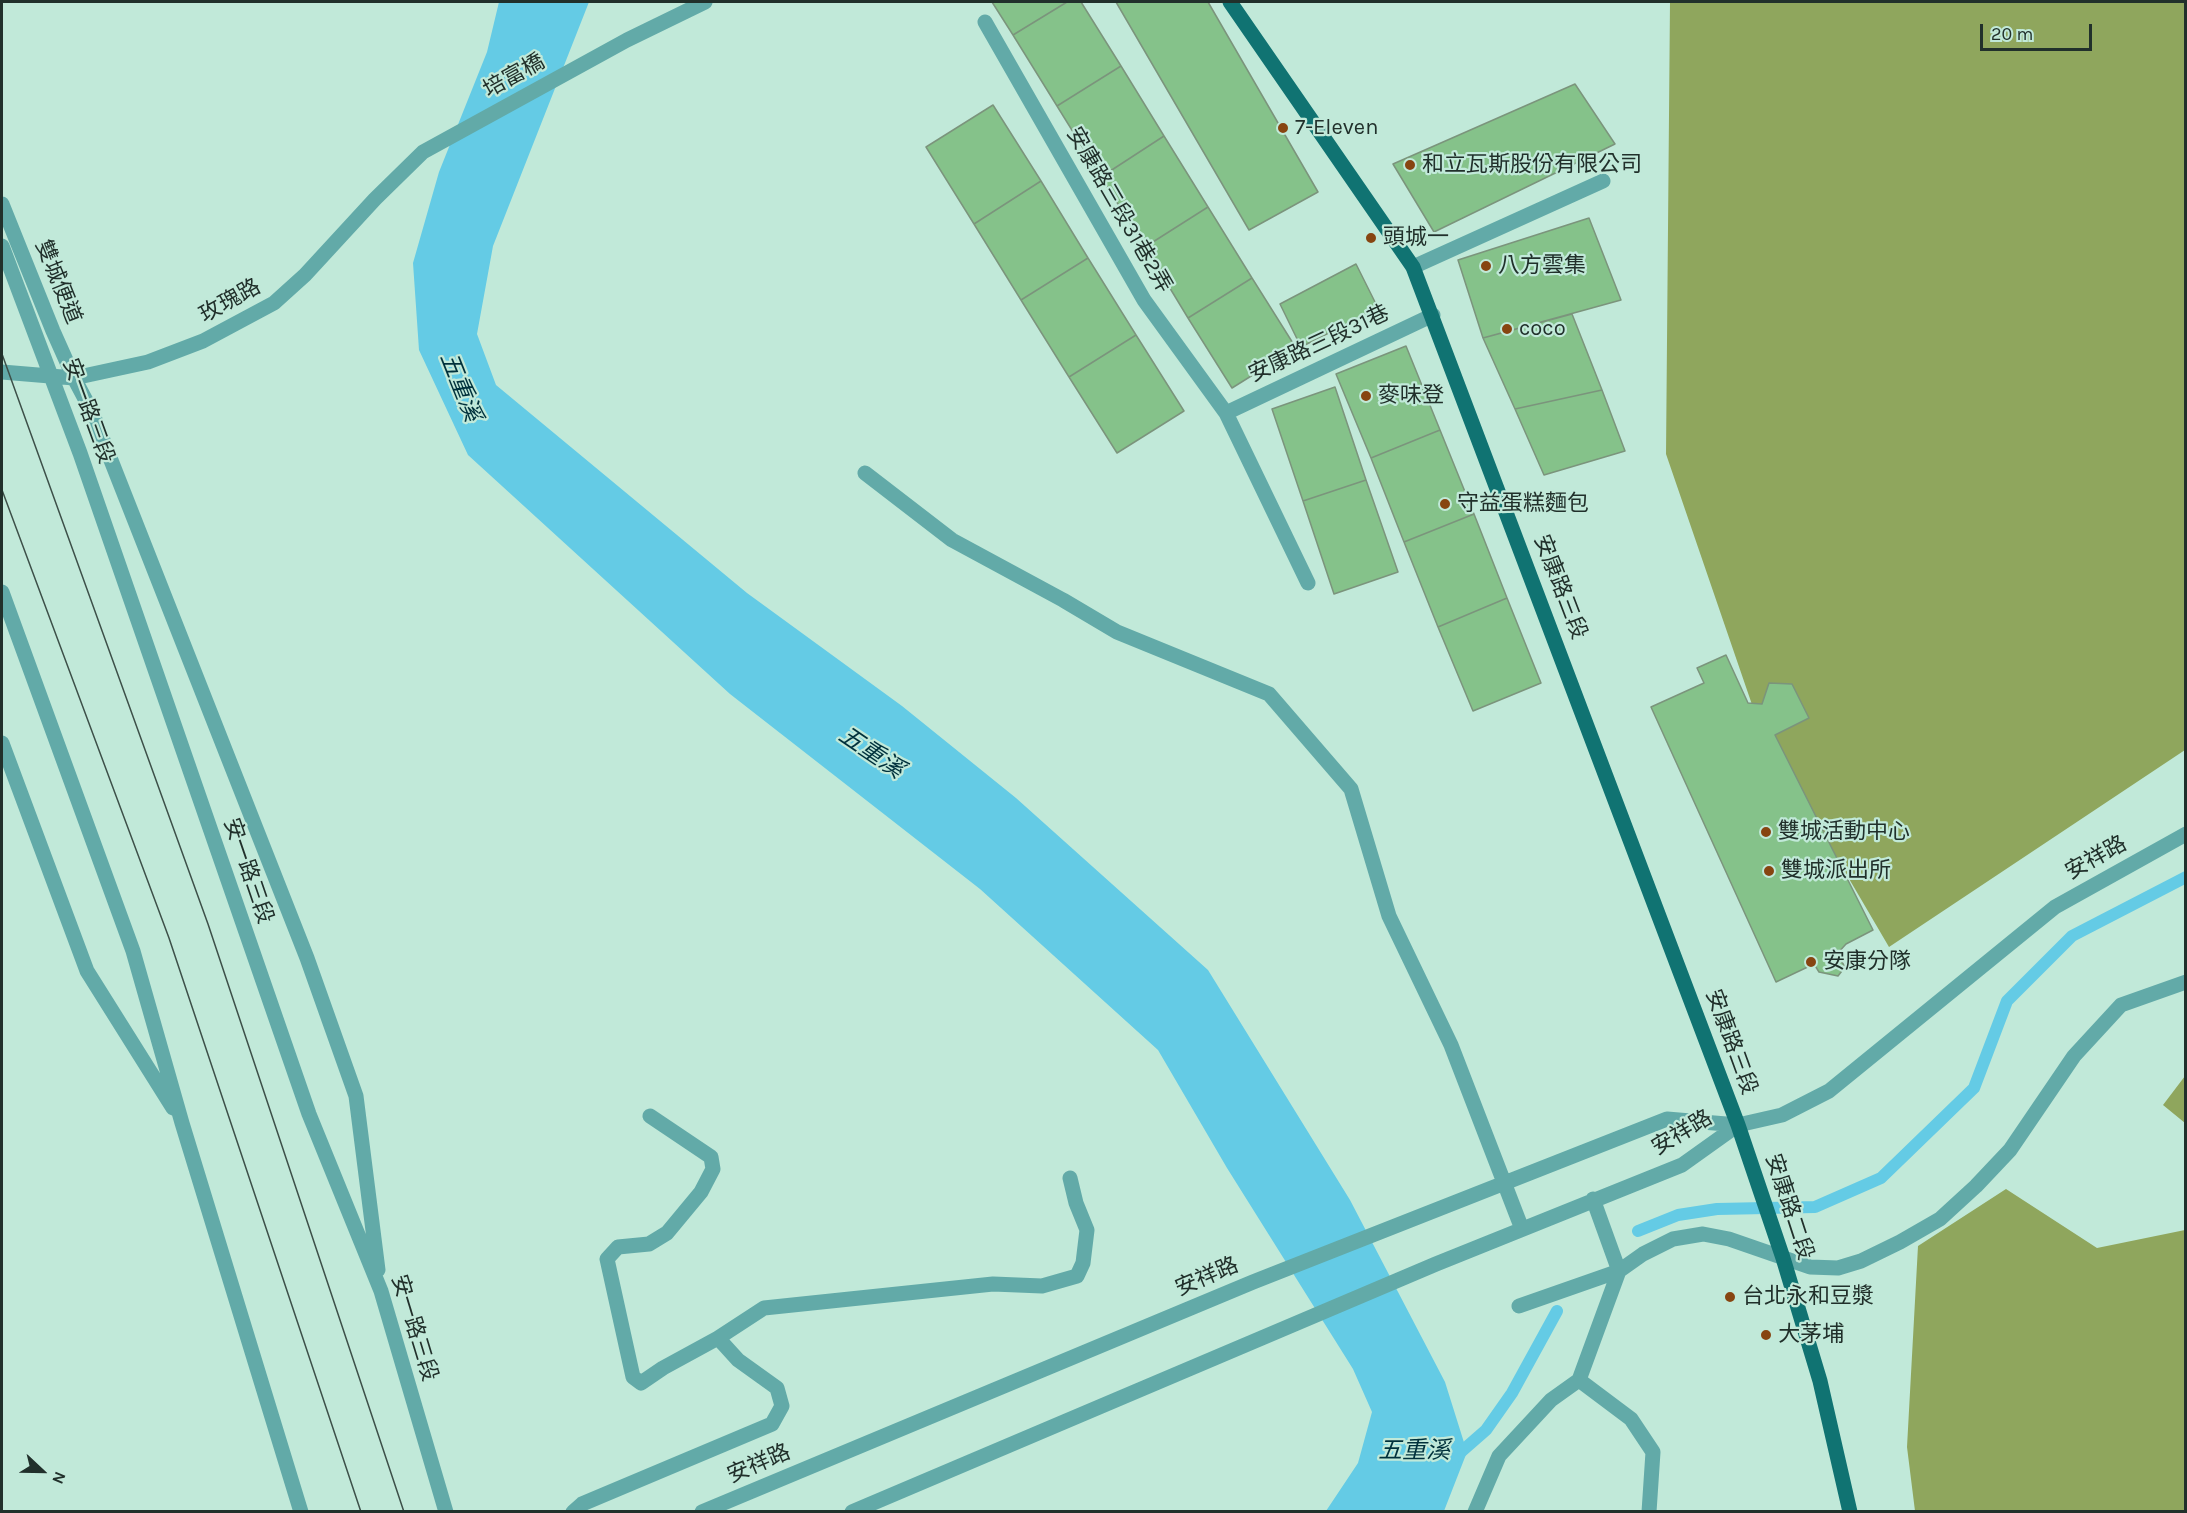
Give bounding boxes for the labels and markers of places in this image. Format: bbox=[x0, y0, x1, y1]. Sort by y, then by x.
place label: 7-Eleven bbox=[1295, 115, 1378, 141]
marker: 7-Eleven bbox=[1276, 121, 1290, 135]
place label: 和立瓦斯股份有限公司 bbox=[1422, 152, 1642, 178]
marker: 和立瓦斯股份有限公司 bbox=[1403, 158, 1417, 172]
place label: 頭城一 bbox=[1383, 225, 1449, 251]
marker: 頭城一 bbox=[1364, 231, 1378, 245]
place label: 八方雲集 bbox=[1498, 253, 1586, 279]
marker: 八方雲集 bbox=[1479, 259, 1493, 273]
place label: coco bbox=[1519, 316, 1566, 342]
marker: coco bbox=[1500, 322, 1514, 336]
place label: 麥味登 bbox=[1378, 383, 1444, 409]
marker: 麥味登 bbox=[1359, 389, 1373, 403]
place label: 守益蛋糕麵包 bbox=[1457, 491, 1589, 517]
marker: 守益蛋糕麵包 bbox=[1438, 497, 1452, 511]
place label: 雙城活動中心 bbox=[1778, 819, 1910, 845]
marker: 雙城活動中心 bbox=[1759, 825, 1773, 839]
place label: 雙城派出所 bbox=[1781, 858, 1891, 884]
marker: 雙城派出所 bbox=[1762, 864, 1776, 878]
place label: 安康分隊 bbox=[1823, 949, 1911, 975]
marker: 安康分隊 bbox=[1804, 955, 1818, 969]
place label: 台北永和豆漿 bbox=[1742, 1284, 1874, 1310]
marker: 台北永和豆漿 bbox=[1723, 1290, 1737, 1304]
place label: 大茅埔 bbox=[1778, 1322, 1844, 1348]
marker: 大茅埔 bbox=[1759, 1328, 1773, 1342]

